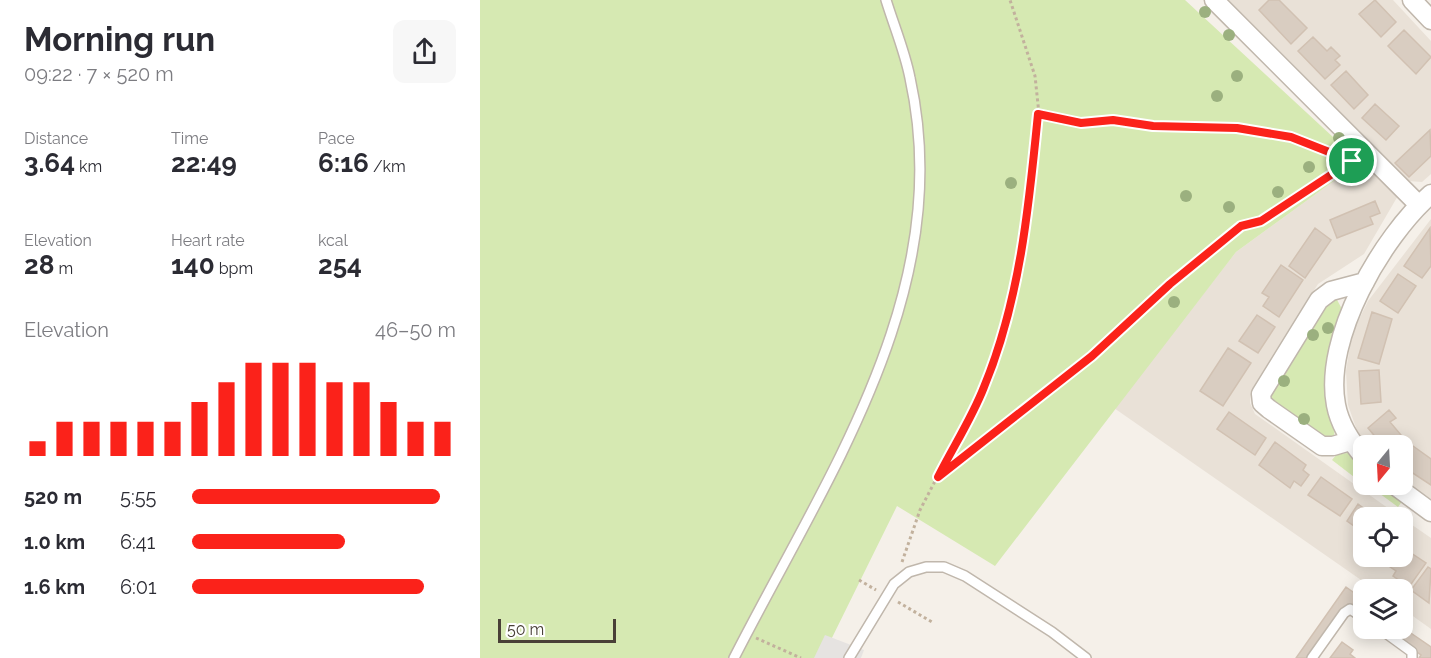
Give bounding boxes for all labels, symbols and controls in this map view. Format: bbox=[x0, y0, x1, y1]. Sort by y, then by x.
text: Morning run bbox=[24, 20, 215, 59]
button: share bbox=[393, 20, 456, 83]
text: 09:22 · 7 × 520 m bbox=[24, 62, 174, 86]
text: Distance bbox=[24, 129, 88, 148]
text: Time bbox=[171, 129, 208, 148]
text: Pace bbox=[318, 129, 355, 148]
pin bbox=[1326, 135, 1377, 186]
icon: arrive bbox=[1335, 144, 1368, 177]
text: 3.64 bbox=[24, 148, 75, 178]
text: 22:49 bbox=[171, 148, 237, 178]
text: 6:16 bbox=[318, 148, 369, 178]
text: km bbox=[75, 157, 102, 176]
text: /km bbox=[369, 157, 406, 176]
text: Elevation bbox=[24, 231, 92, 250]
text: Heart rate bbox=[171, 231, 245, 250]
text: kcal bbox=[318, 231, 348, 250]
text: 28 bbox=[24, 250, 54, 280]
text: 140 bbox=[171, 250, 215, 280]
text: 254 bbox=[318, 250, 362, 280]
text: m bbox=[54, 259, 73, 278]
text: bpm bbox=[215, 259, 253, 278]
text: Elevation bbox=[24, 318, 109, 342]
text: 46–50 m bbox=[375, 318, 456, 342]
north arrow bbox=[1353, 435, 1413, 495]
map controls bbox=[1353, 435, 1413, 639]
text: 520 m bbox=[24, 485, 82, 509]
text: 5:55 bbox=[120, 485, 156, 509]
button: locate bbox=[1353, 507, 1413, 567]
text: 1.0 km bbox=[24, 530, 85, 554]
text: 6:41 bbox=[120, 530, 155, 554]
text: 1.6 km bbox=[24, 575, 85, 599]
text: 6:01 bbox=[120, 575, 157, 599]
button: layers bbox=[1353, 579, 1413, 639]
scale bar bbox=[498, 616, 616, 644]
text: 50 m bbox=[507, 620, 544, 639]

